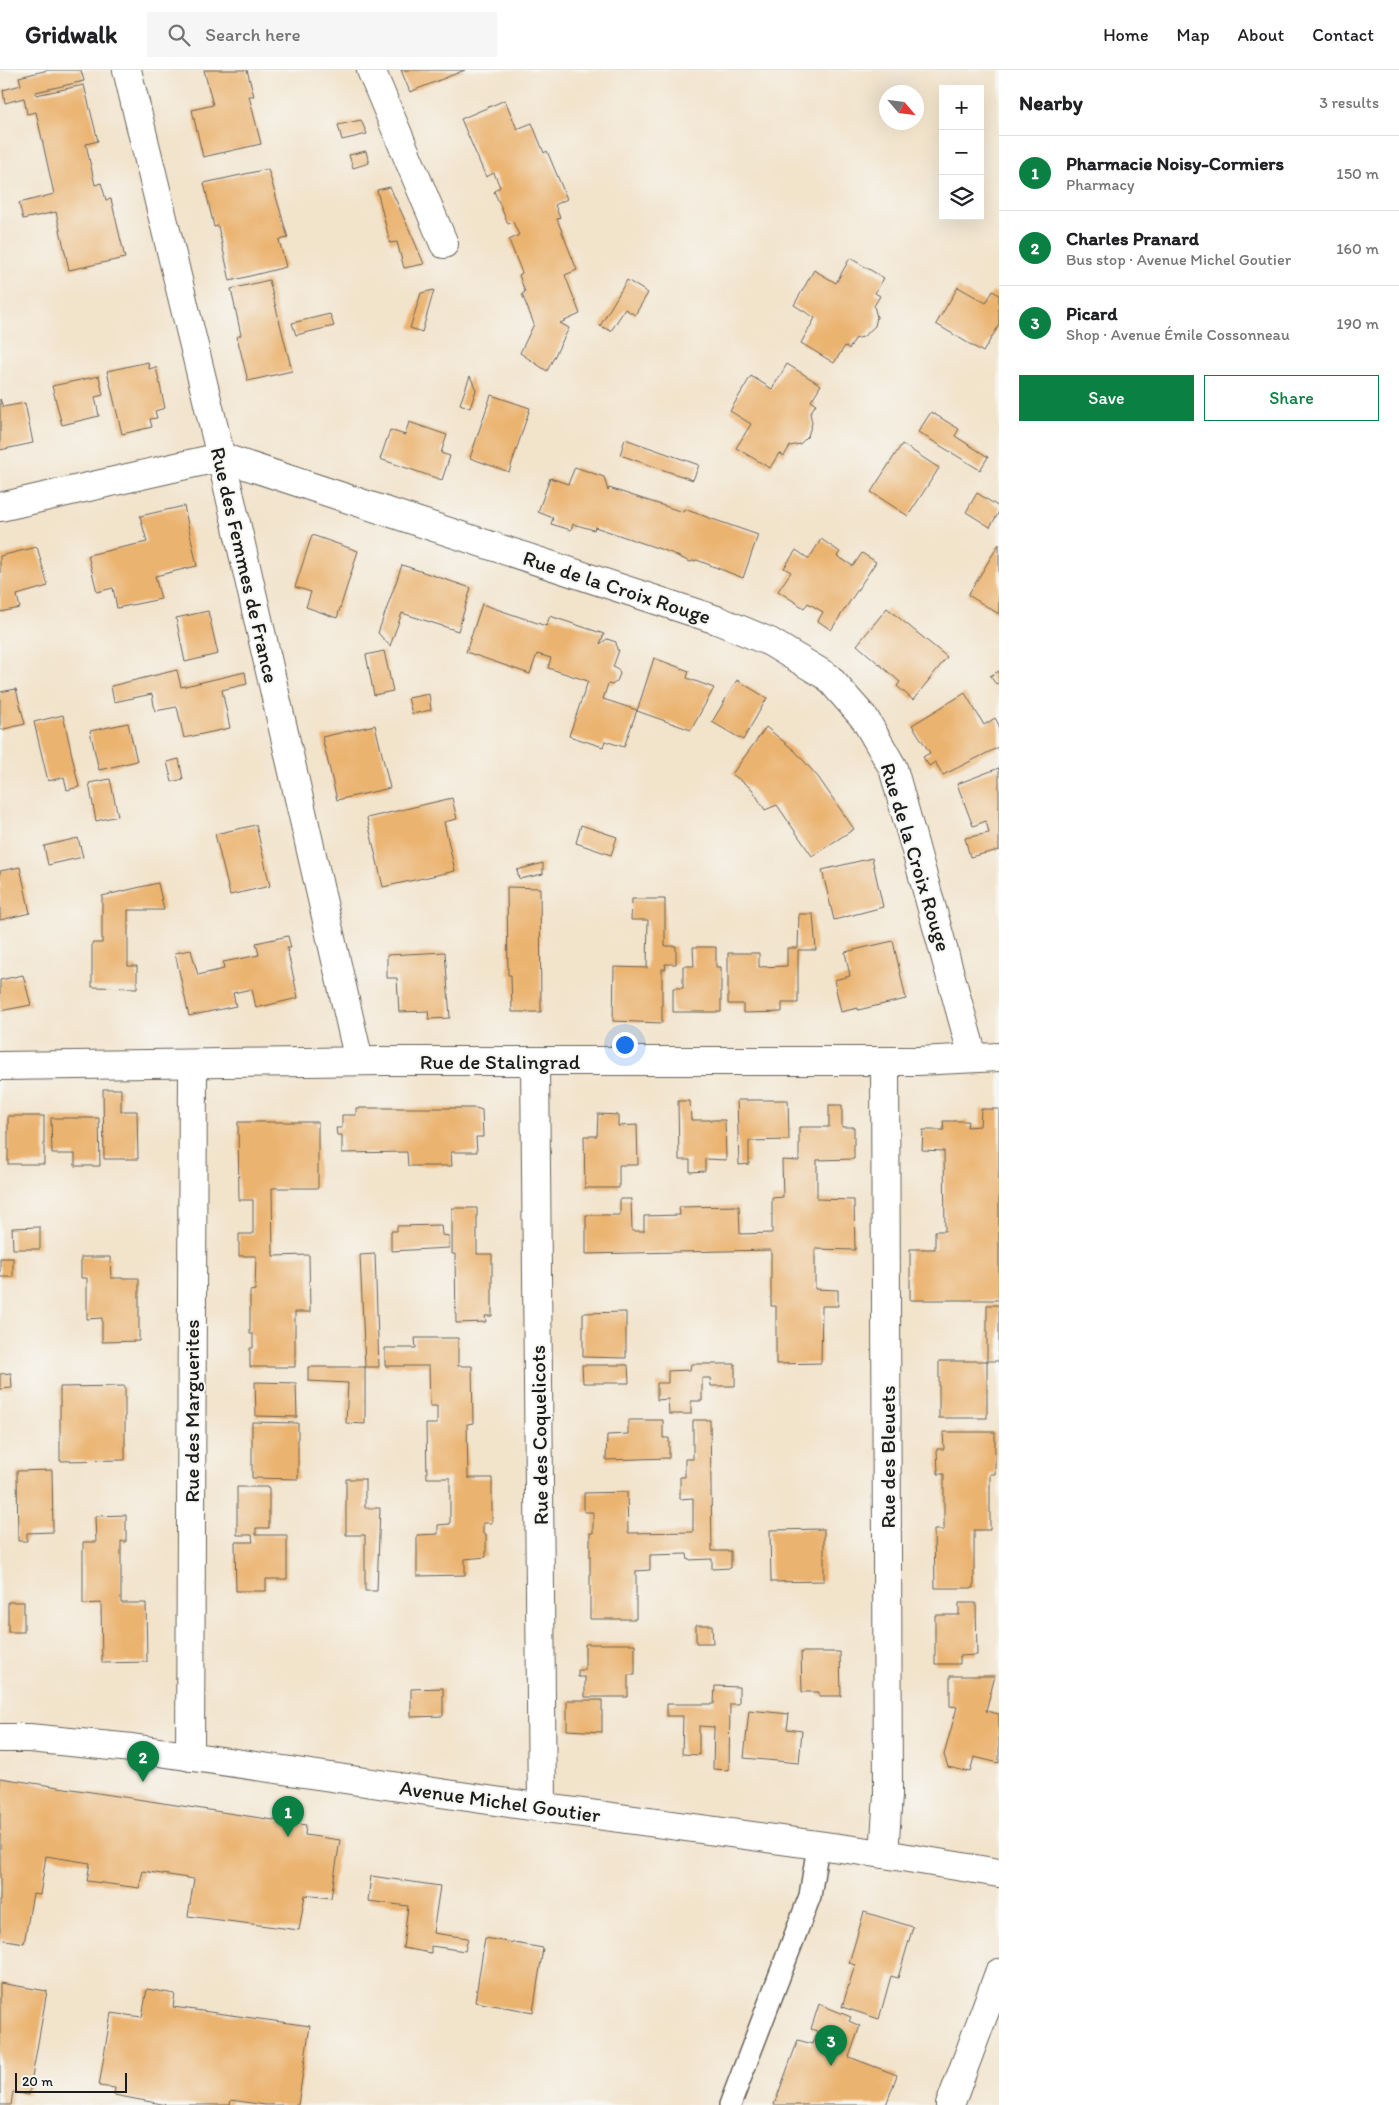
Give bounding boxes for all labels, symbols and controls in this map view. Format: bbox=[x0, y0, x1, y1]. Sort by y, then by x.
search box bbox=[147, 12, 497, 57]
text: Gridwalk bbox=[25, 20, 117, 49]
icon: search bbox=[165, 21, 193, 49]
text: Search here bbox=[205, 23, 301, 46]
text: Home bbox=[1103, 24, 1149, 46]
text: Map bbox=[1177, 24, 1210, 46]
text: About bbox=[1238, 24, 1284, 46]
text: Contact bbox=[1312, 24, 1374, 46]
north arrow bbox=[879, 85, 924, 130]
map controls bbox=[939, 85, 984, 220]
button: + bbox=[939, 85, 984, 130]
text: Nearby bbox=[1019, 90, 1083, 115]
text: 3 results bbox=[1319, 93, 1379, 112]
button: − bbox=[939, 130, 984, 175]
text: Pharmacie Noisy-Cormiers bbox=[1066, 152, 1284, 175]
text: 1 bbox=[1031, 164, 1039, 183]
text: 150 m bbox=[1336, 164, 1379, 183]
button: layers bbox=[939, 175, 984, 220]
text: Pharmacy bbox=[1066, 175, 1134, 194]
text: Charles Pranard bbox=[1066, 227, 1199, 250]
text: 2 bbox=[1031, 239, 1039, 258]
text: 160 m bbox=[1336, 239, 1379, 258]
text: Bus stop · Avenue Michel Goutier bbox=[1066, 250, 1291, 269]
text: Picard bbox=[1066, 302, 1117, 325]
text: 3 bbox=[1031, 314, 1039, 333]
text: 190 m bbox=[1336, 314, 1379, 333]
text: Shop · Avenue Émile Cossonneau bbox=[1066, 325, 1290, 344]
button: Save bbox=[1019, 375, 1194, 421]
button: Share bbox=[1204, 375, 1379, 421]
street label: Rue des Femmes de France bbox=[206, 445, 284, 685]
street label: Rue de la Croix Rouge bbox=[520, 545, 714, 629]
street label: Rue de la Croix Rouge bbox=[875, 760, 957, 954]
your location bbox=[612, 1032, 638, 1058]
street label: Rue de Stalingrad bbox=[420, 1049, 581, 1074]
street label: Rue des Marguerites bbox=[179, 1319, 204, 1503]
street label: Rue des Coquelicots bbox=[525, 1345, 553, 1525]
street label: Rue des Bleuets bbox=[875, 1385, 900, 1529]
pin: 2 bbox=[127, 1741, 159, 1782]
street label: Avenue Michel Goutier bbox=[398, 1775, 603, 1828]
pin: 1 bbox=[272, 1796, 304, 1837]
pin: 3 bbox=[815, 2025, 847, 2066]
scale bar bbox=[15, 2070, 128, 2093]
text: 20 m bbox=[22, 2073, 53, 2090]

